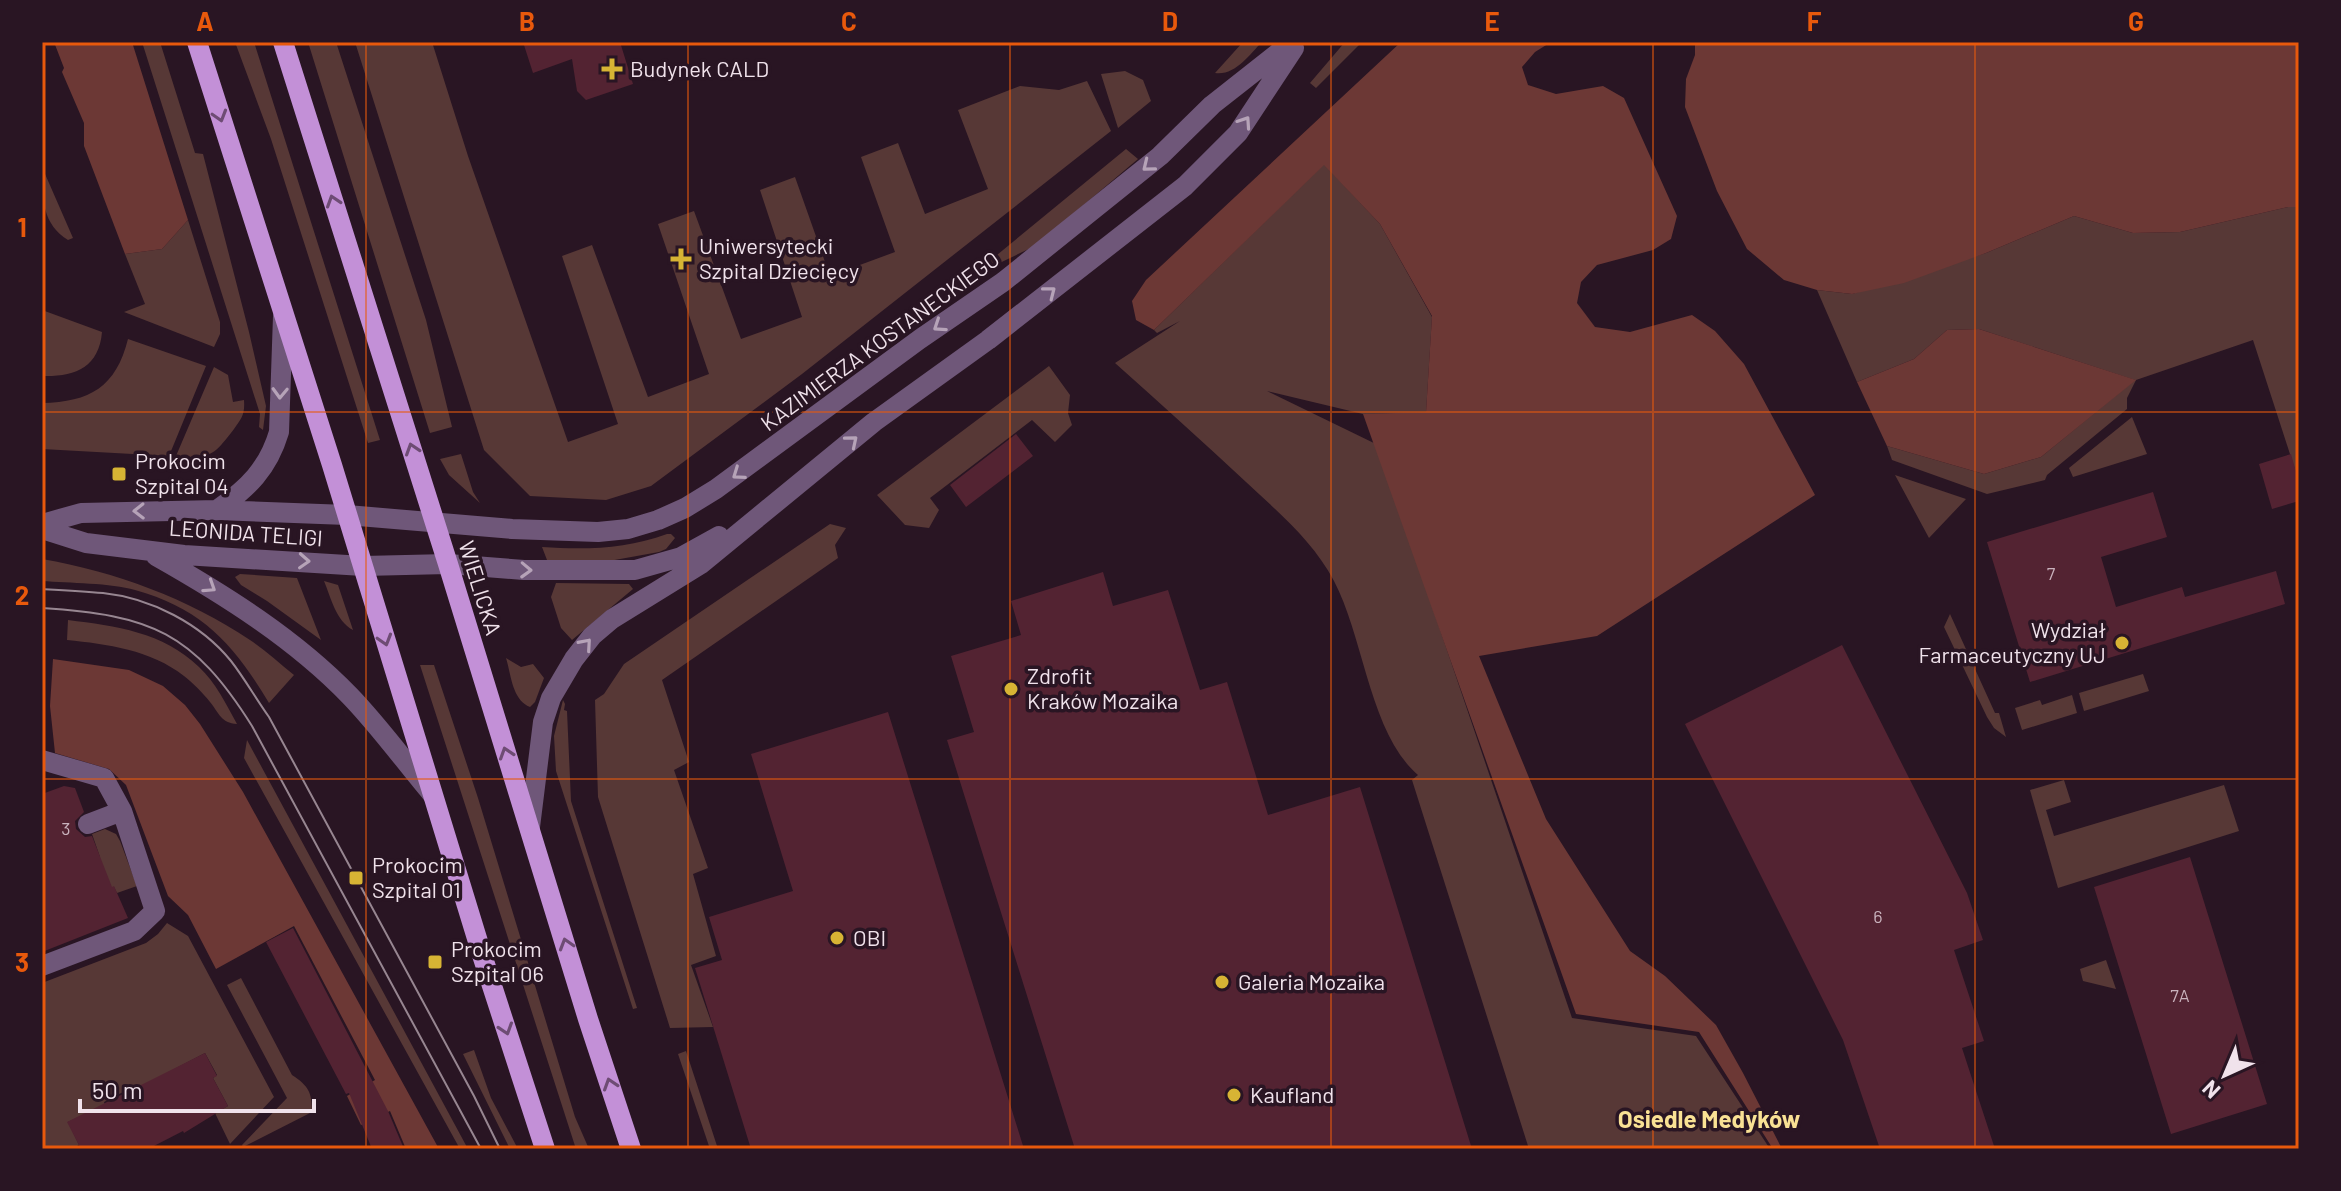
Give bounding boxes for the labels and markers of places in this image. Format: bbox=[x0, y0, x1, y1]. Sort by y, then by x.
place label: Budynek CALD bbox=[630, 55, 769, 81]
marker: Budynek CALD bbox=[601, 58, 623, 80]
place label: Uniwersytecki Szpital Dziecięcy bbox=[699, 232, 859, 283]
marker: Uniwersytecki Szpital Dziecięcy bbox=[670, 248, 692, 270]
place label: Prokocim Szpital 04 bbox=[135, 447, 229, 498]
marker: Prokocim Szpital 04 bbox=[110, 465, 128, 483]
place label: Wydział Farmaceutyczny UJ bbox=[1918, 616, 2106, 667]
marker: Wydział Farmaceutyczny UJ bbox=[2113, 634, 2131, 652]
place label: Zdrofit Kraków Mozaika bbox=[1027, 662, 1178, 713]
marker: Zdrofit Kraków Mozaika bbox=[1002, 680, 1020, 698]
place label: Prokocim Szpital 01 bbox=[372, 851, 463, 902]
marker: Prokocim Szpital 01 bbox=[347, 869, 365, 887]
place label: OBI bbox=[853, 924, 886, 950]
marker: OBI bbox=[828, 929, 846, 947]
place label: Prokocim Szpital 06 bbox=[451, 935, 544, 986]
marker: Prokocim Szpital 06 bbox=[426, 953, 444, 971]
place label: Galeria Mozaika bbox=[1238, 968, 1385, 994]
marker: Galeria Mozaika bbox=[1213, 973, 1231, 991]
place label: Kaufland bbox=[1250, 1081, 1334, 1107]
marker: Kaufland bbox=[1225, 1086, 1243, 1104]

